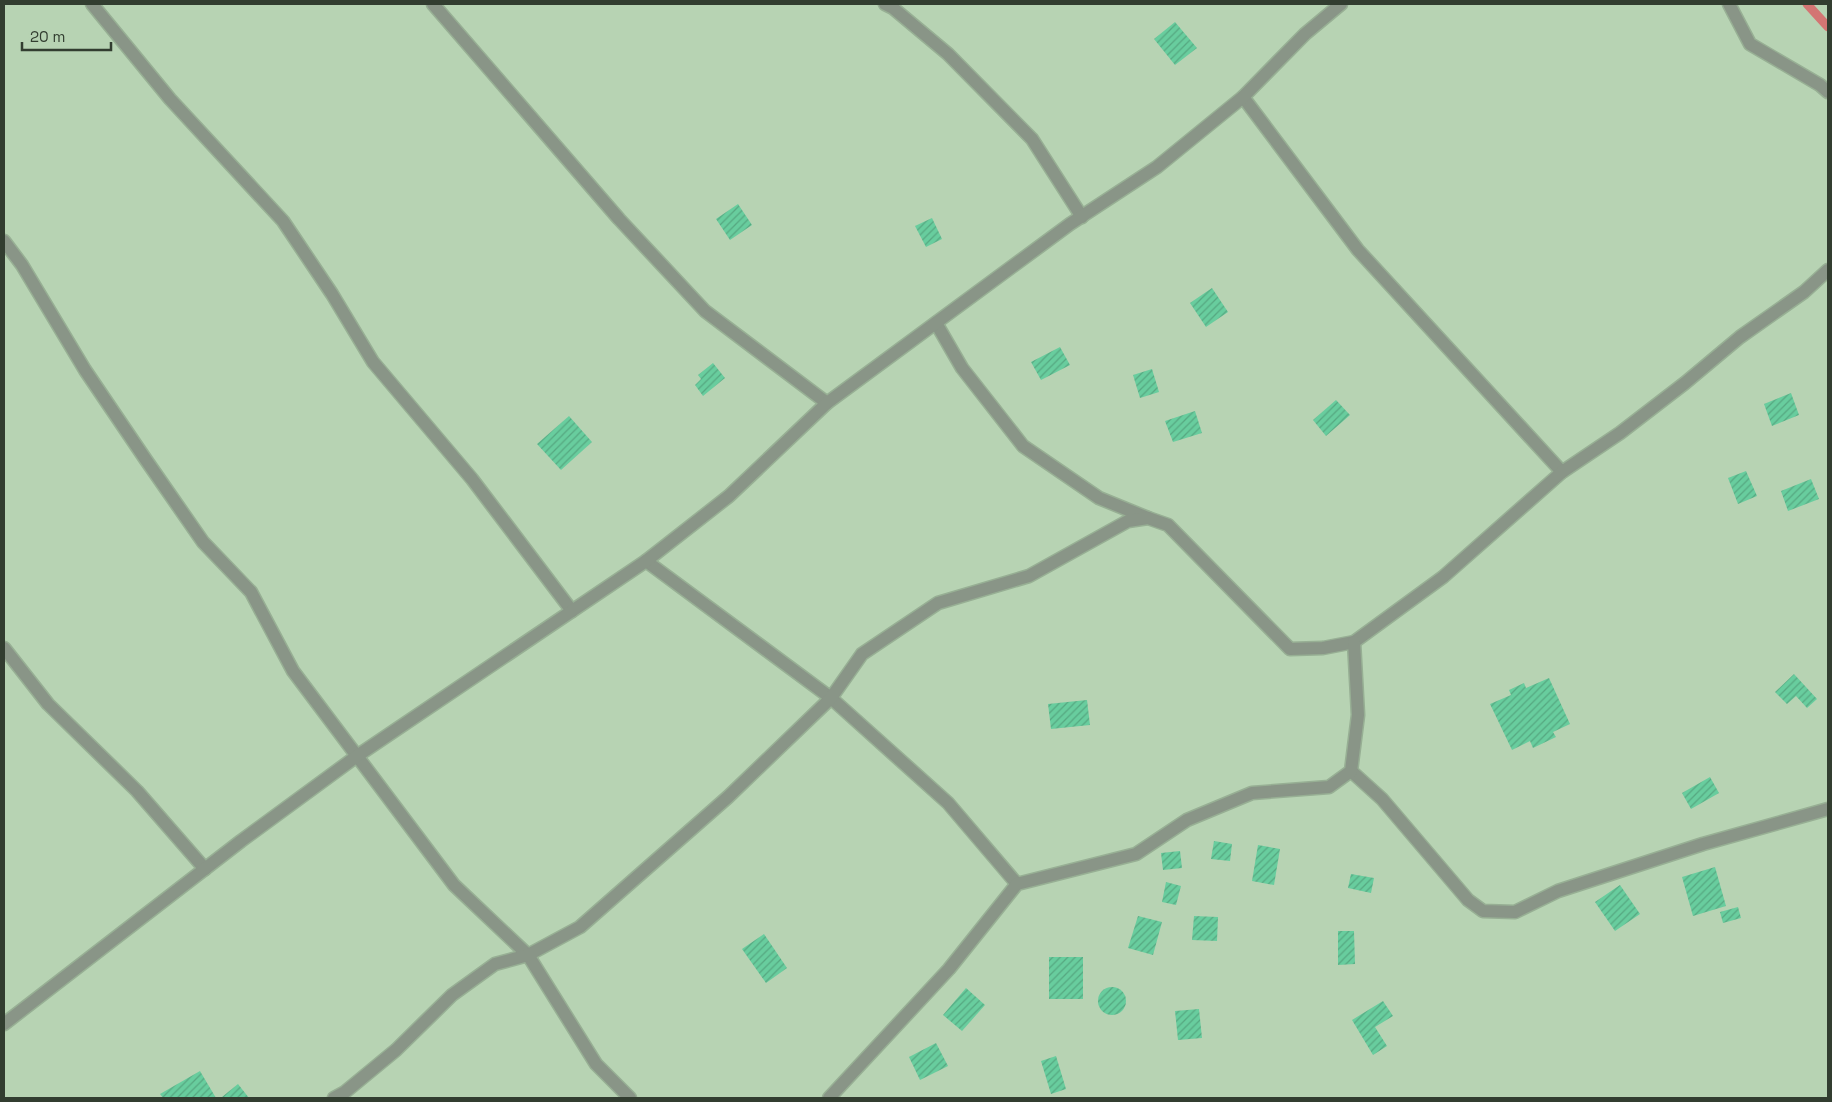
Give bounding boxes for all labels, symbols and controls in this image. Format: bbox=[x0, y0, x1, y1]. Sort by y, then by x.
scale bar bbox=[22, 20, 111, 52]
text: 20 m bbox=[30, 27, 65, 46]

